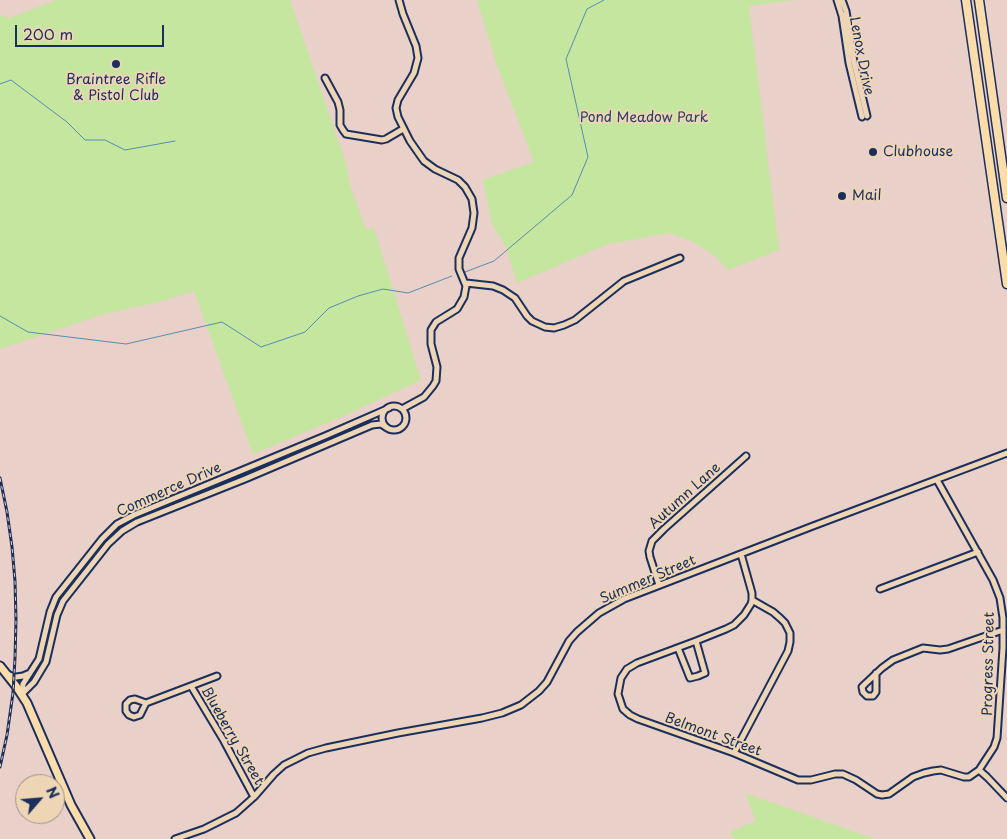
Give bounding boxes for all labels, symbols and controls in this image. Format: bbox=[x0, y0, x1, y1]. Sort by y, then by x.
scale bar bbox=[18, 15, 166, 47]
street label: Lenox Drive bbox=[845, 15, 877, 97]
text: 200 m bbox=[23, 22, 73, 45]
marker: Braintree Rifle & Pistol Club bbox=[110, 58, 122, 70]
place label: Braintree Rifle & Pistol Club bbox=[66, 72, 166, 104]
park label: Pond Meadow Park bbox=[580, 110, 708, 126]
place label: Clubhouse bbox=[883, 144, 953, 160]
marker: Clubhouse bbox=[867, 146, 879, 158]
place label: Mail bbox=[852, 188, 881, 204]
marker: Mail bbox=[836, 190, 848, 202]
street label: Commerce Drive bbox=[114, 459, 224, 521]
street label: Autumn Lane bbox=[646, 459, 724, 533]
street label: Summer Street bbox=[597, 552, 699, 608]
street label: Progress Street bbox=[980, 612, 998, 716]
street label: Blueberry Street bbox=[197, 684, 267, 788]
street label: Belmont Street bbox=[662, 710, 764, 760]
north arrow bbox=[15, 774, 65, 824]
text: N bbox=[41, 783, 65, 802]

